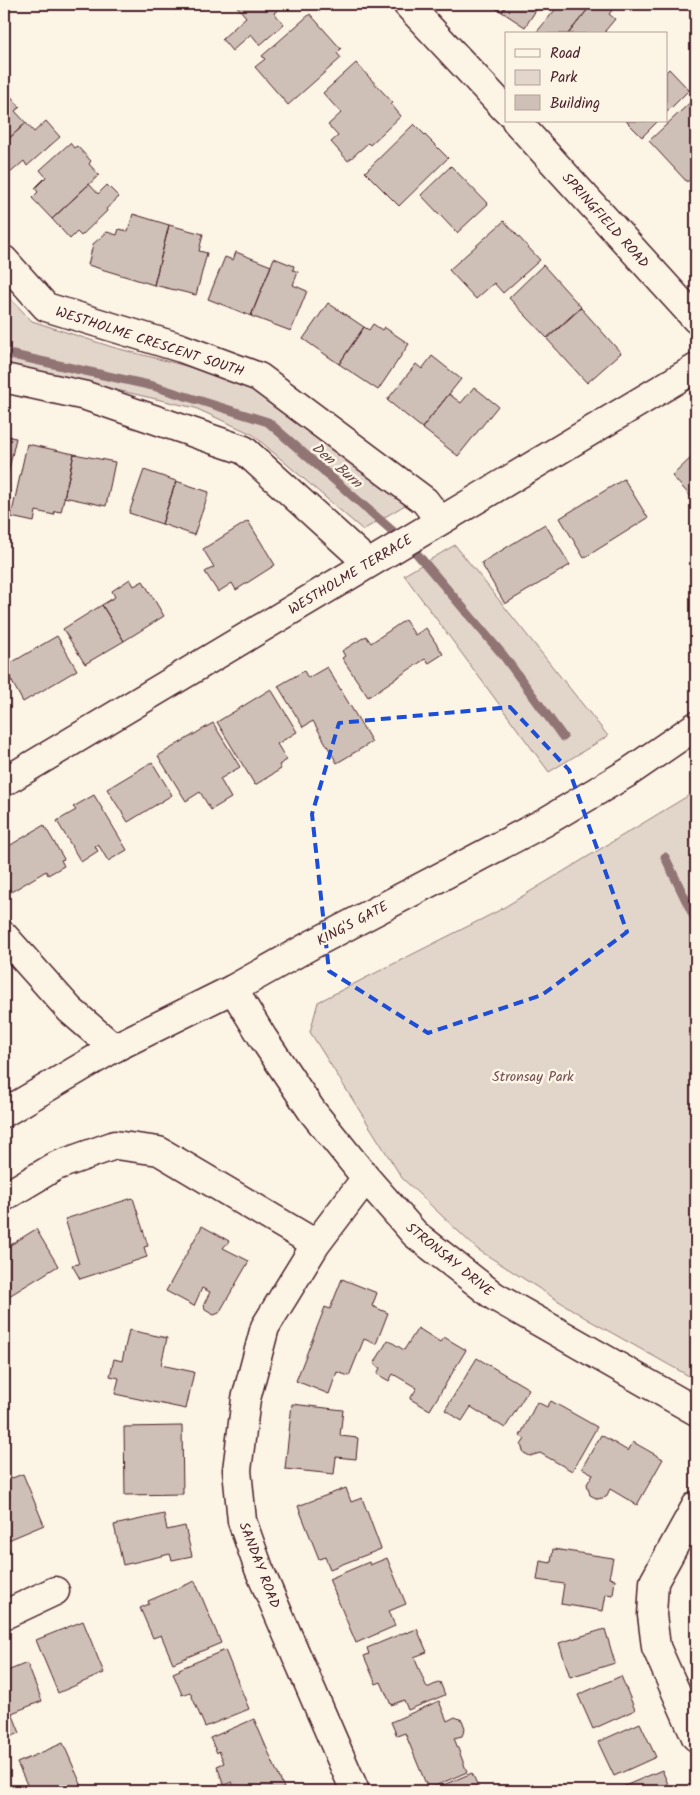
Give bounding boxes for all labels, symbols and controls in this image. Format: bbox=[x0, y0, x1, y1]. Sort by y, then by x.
legend bbox=[505, 32, 668, 122]
text: Road bbox=[550, 42, 581, 66]
text: Park bbox=[550, 66, 578, 90]
text: Building bbox=[550, 92, 600, 116]
street label: SPRINGFIELD ROAD bbox=[556, 168, 654, 273]
street label: WESTHOLME CRESCENT SOUTH bbox=[53, 301, 247, 383]
water label: Den Burn bbox=[306, 437, 368, 495]
street label: WESTHOLME TERRACE bbox=[284, 529, 418, 621]
street label: KING'S GATE bbox=[313, 895, 393, 952]
park label: Stronsay Park bbox=[492, 1066, 574, 1088]
street label: STRONSAY DRIVE bbox=[400, 1217, 499, 1303]
street label: SANDAY ROAD bbox=[233, 1519, 286, 1612]

